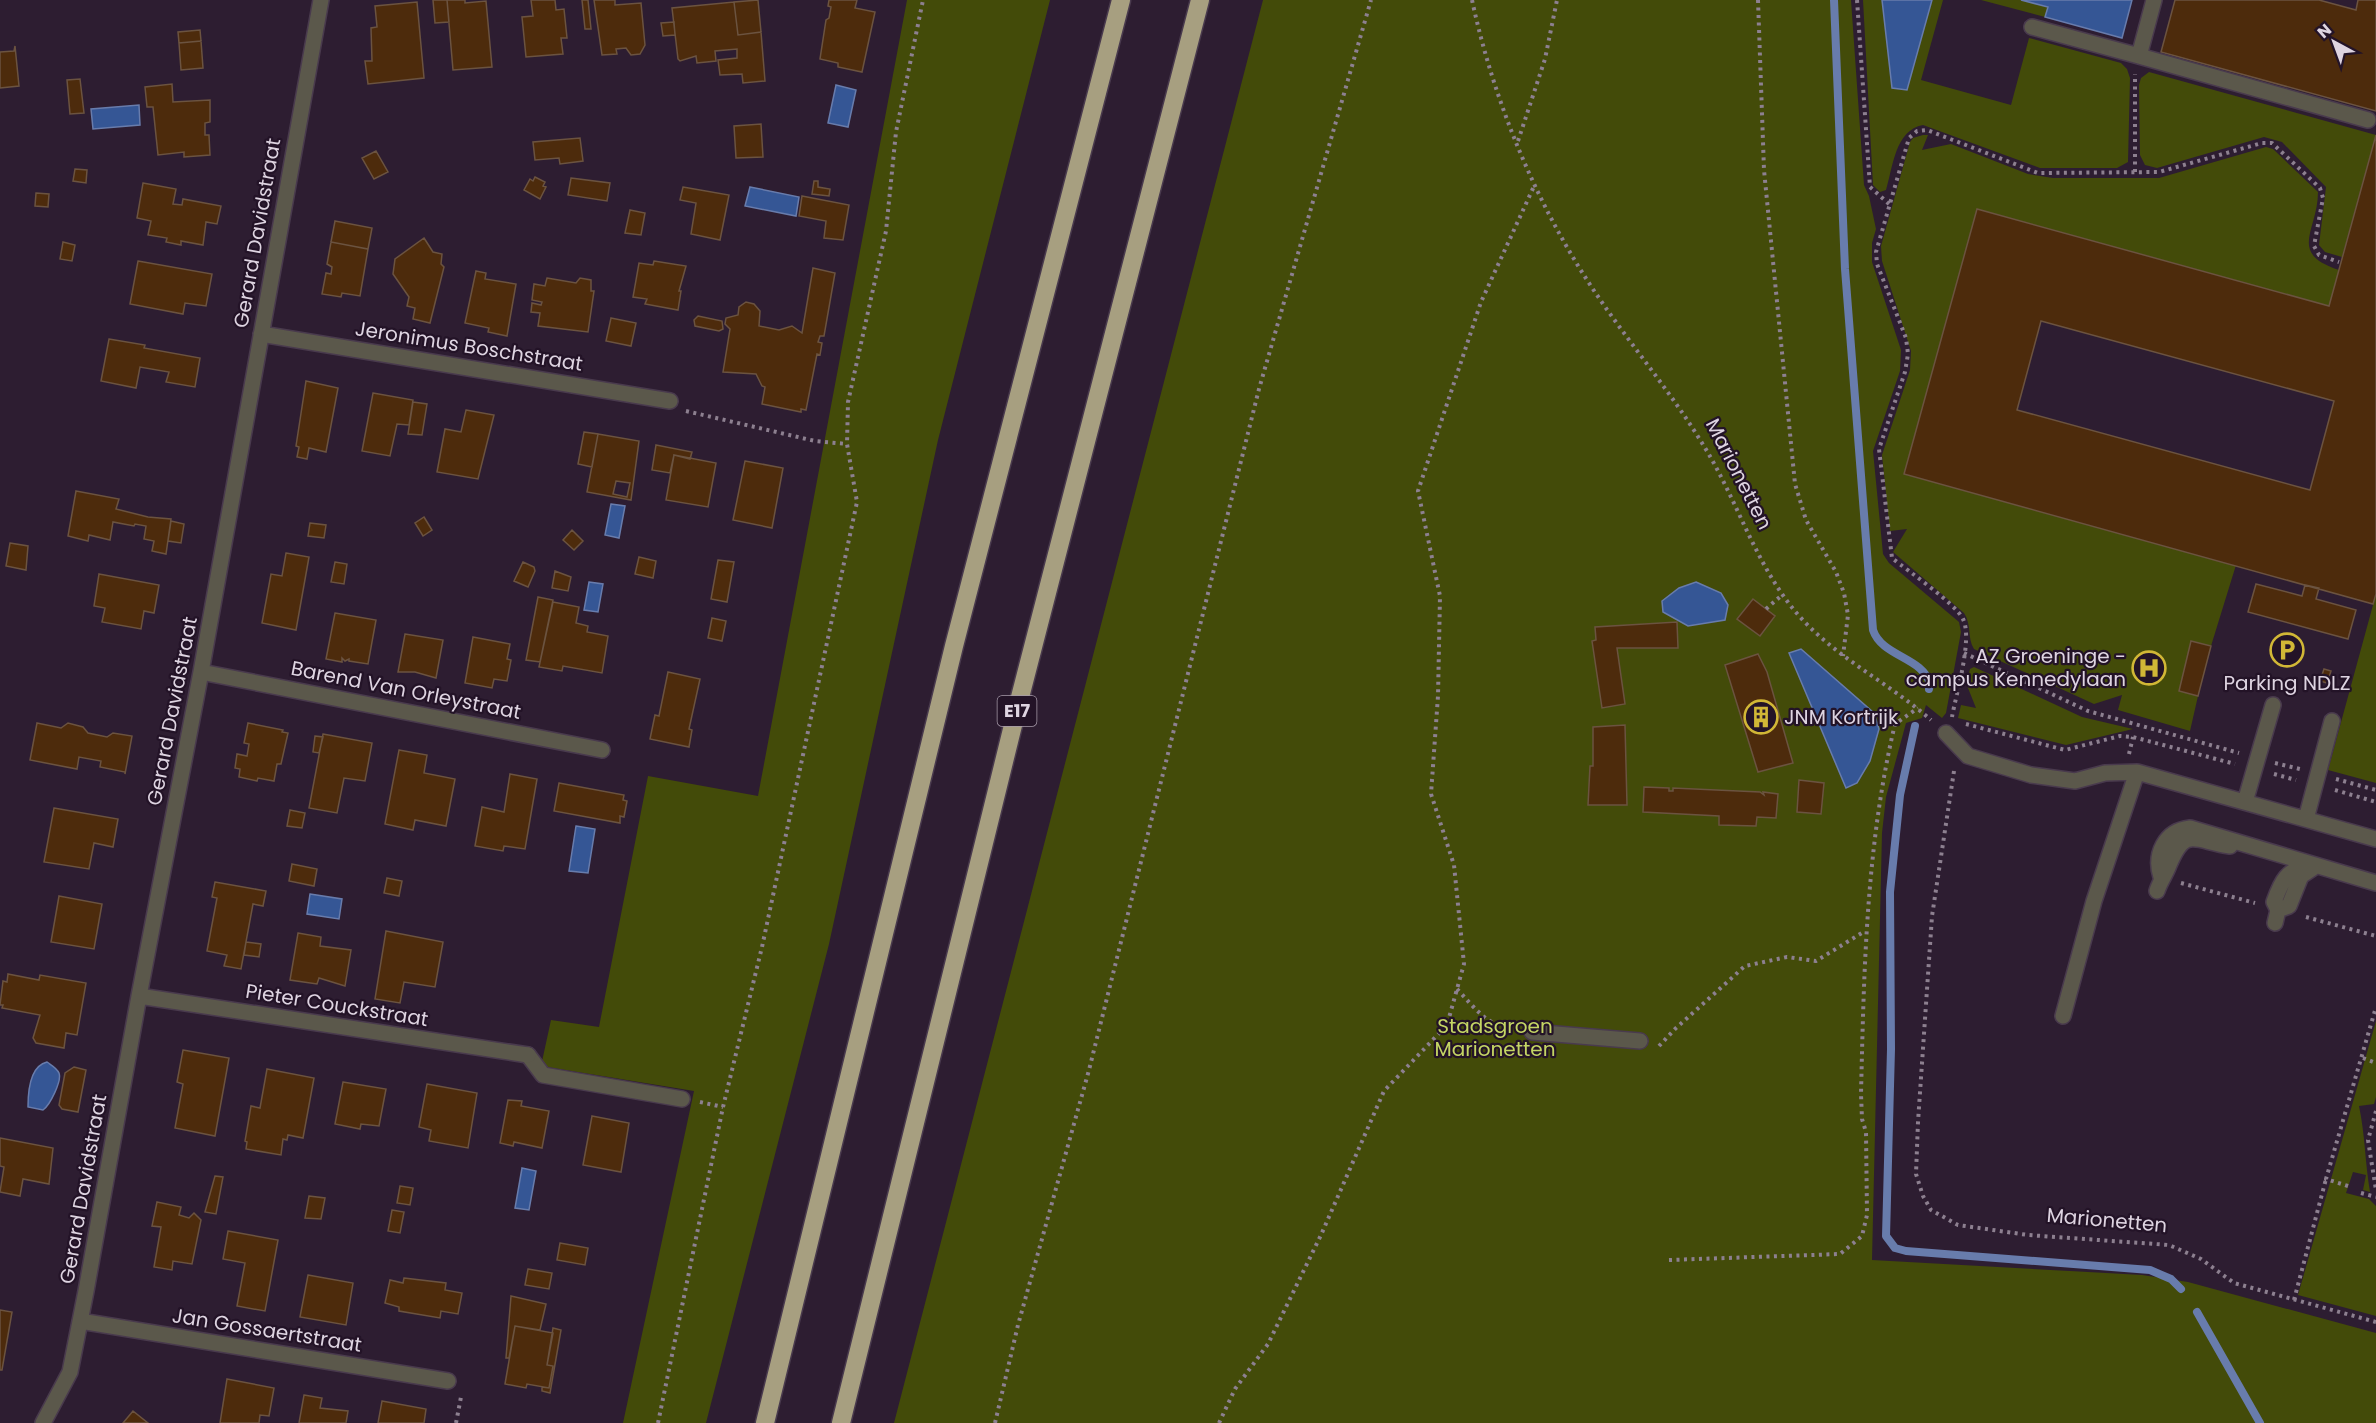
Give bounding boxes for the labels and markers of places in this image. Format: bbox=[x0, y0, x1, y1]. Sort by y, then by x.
parking icon: Parking NDLZ bbox=[2269, 632, 2305, 668]
place label: AZ Groeninge - campus Kennedylaan bbox=[1906, 642, 2126, 693]
hospital icon: AZ Groeninge - campus Kennedylaan bbox=[2131, 650, 2167, 686]
place label: Parking NDLZ bbox=[2223, 669, 2351, 697]
building icon: JNM Kortrijk bbox=[1743, 699, 1779, 735]
place label: JNM Kortrijk bbox=[1784, 703, 1899, 731]

